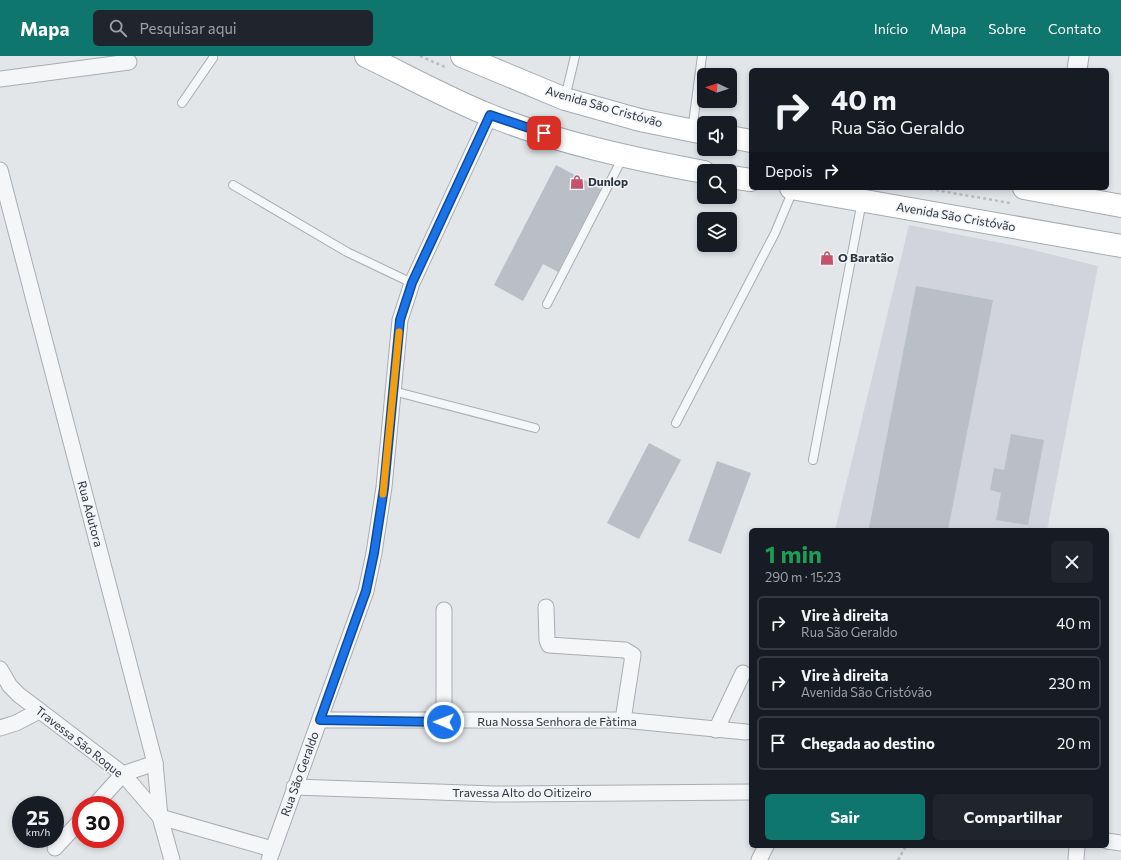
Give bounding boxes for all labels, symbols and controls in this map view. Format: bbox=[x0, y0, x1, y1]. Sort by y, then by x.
search box bbox=[93, 10, 373, 46]
text: Mapa bbox=[20, 17, 69, 40]
icon: search bbox=[107, 17, 129, 39]
text: Pesquisar aqui bbox=[139, 19, 237, 37]
text: Início bbox=[874, 20, 908, 37]
text: Mapa bbox=[930, 20, 966, 37]
text: Sobre bbox=[988, 20, 1026, 37]
text: Contato bbox=[1048, 20, 1101, 37]
north arrow bbox=[697, 68, 737, 108]
map controls bbox=[697, 68, 737, 252]
text: 40 m bbox=[831, 82, 897, 116]
street label: Avenida São Cristóvão bbox=[544, 83, 664, 129]
icon: right bbox=[765, 84, 817, 136]
pin bbox=[527, 116, 561, 150]
button: sound bbox=[697, 116, 737, 156]
text: Rua São Geraldo bbox=[831, 116, 965, 138]
icon: arrive bbox=[533, 122, 555, 144]
icon: right bbox=[820, 160, 842, 182]
text: Depois bbox=[765, 162, 812, 180]
button: search bbox=[697, 164, 737, 204]
shop icon: Dunlop bbox=[569, 174, 585, 190]
place label: Dunlop bbox=[588, 174, 628, 188]
street label: Avenida São Cristóvão bbox=[895, 199, 1017, 233]
button: layers bbox=[697, 212, 737, 252]
shop icon: O Baratão bbox=[819, 250, 835, 266]
place label: O Baratão bbox=[838, 250, 894, 264]
street label: Rua Adutora bbox=[75, 479, 107, 548]
text: 1 min bbox=[765, 539, 822, 568]
button: close bbox=[1051, 541, 1093, 583]
text: 290 m · 15:23 bbox=[765, 569, 841, 585]
text: Vire à direita bbox=[801, 606, 889, 624]
icon: right bbox=[767, 612, 789, 634]
text: 40 m bbox=[1056, 614, 1091, 632]
text: Rua São Geraldo bbox=[801, 624, 898, 640]
text: Vire à direita bbox=[801, 666, 889, 684]
icon: right bbox=[767, 672, 789, 694]
text: 230 m bbox=[1048, 674, 1091, 692]
text: Avenida São Cristóvão bbox=[801, 684, 932, 700]
position arrow bbox=[423, 701, 465, 743]
street label: Travessa São Roque bbox=[33, 703, 126, 780]
street label: Rua Nossa Senhora de Fàtima bbox=[477, 714, 637, 728]
street label: Rua São Geraldo bbox=[277, 729, 321, 818]
icon: arrive bbox=[767, 732, 789, 754]
text: Chegada ao destino bbox=[801, 734, 935, 752]
text: 20 m bbox=[1057, 734, 1091, 752]
street label: Travessa Alto do Oitizeiro bbox=[452, 785, 592, 799]
button: Sair bbox=[765, 794, 925, 840]
button: Compartilhar bbox=[933, 794, 1093, 840]
speed limit sign: 30 bbox=[72, 796, 124, 848]
text: 25 bbox=[26, 805, 50, 829]
text: km/h bbox=[26, 826, 50, 838]

